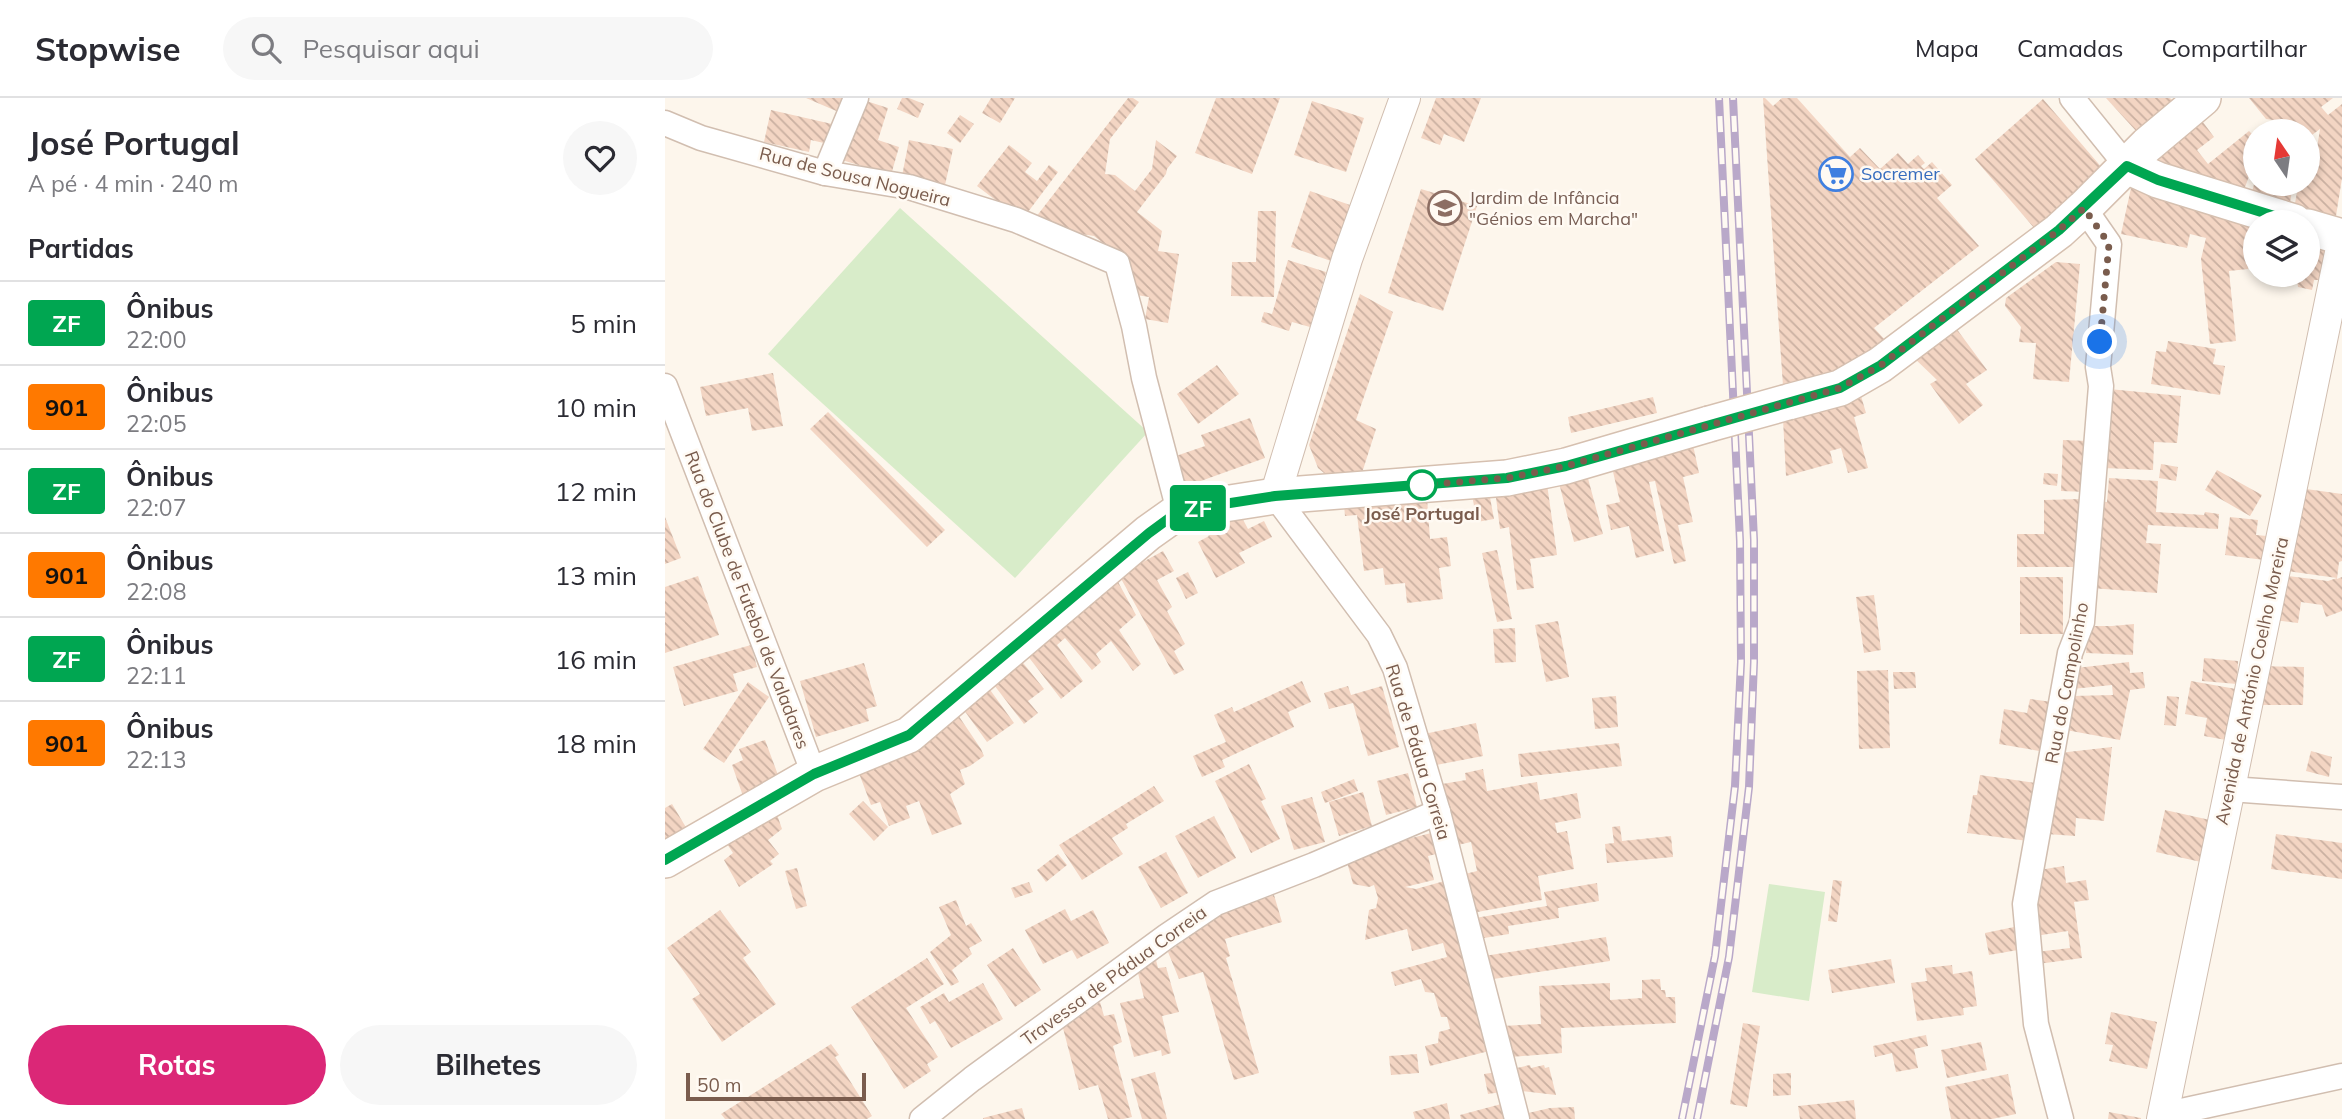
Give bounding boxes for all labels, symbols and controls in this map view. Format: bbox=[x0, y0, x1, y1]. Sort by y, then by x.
search box bbox=[223, 17, 713, 80]
text: Stopwise bbox=[35, 28, 181, 69]
icon: search bbox=[247, 29, 285, 67]
text: Pesquisar aqui bbox=[303, 32, 480, 65]
text: Mapa bbox=[1915, 33, 1979, 63]
text: Camadas bbox=[2017, 33, 2124, 63]
text: Compartilhar bbox=[2162, 33, 2307, 63]
north arrow bbox=[2243, 119, 2321, 196]
map controls bbox=[2243, 119, 2320, 287]
button: heart bbox=[563, 121, 637, 195]
text: José Portugal bbox=[28, 122, 240, 163]
street label: Rua de Sousa Nogueira bbox=[757, 142, 953, 211]
supermarket icon: Socremer bbox=[1817, 155, 1855, 193]
place label: Socremer bbox=[1861, 162, 1940, 185]
text: A pé · 4 min · 240 m bbox=[28, 169, 238, 198]
place label: Jardim de Infância "Génios em Marcha" bbox=[1469, 186, 1638, 230]
school or university icon: Jardim de Infância "Génios em Marcha" bbox=[1426, 189, 1464, 227]
button: layers bbox=[2243, 210, 2320, 287]
text: Partidas bbox=[28, 232, 134, 265]
text: Ônibus bbox=[126, 292, 214, 325]
text: 5 min bbox=[570, 307, 637, 340]
text: ZF bbox=[52, 308, 81, 338]
your location bbox=[2082, 324, 2117, 359]
text: 22:00 bbox=[126, 325, 186, 354]
text: Ônibus bbox=[126, 376, 214, 409]
text: 10 min bbox=[555, 391, 637, 424]
text: 901 bbox=[45, 392, 88, 422]
text: 22:05 bbox=[126, 409, 186, 438]
street label: Rua do Clube de Futebol de Valadares bbox=[680, 448, 815, 752]
text: Ônibus bbox=[126, 460, 214, 493]
marker: José Portugal bbox=[1407, 470, 1437, 500]
text: 12 min bbox=[555, 475, 637, 508]
text: ZF bbox=[52, 476, 81, 506]
line badge: ZF bbox=[1167, 485, 1229, 531]
text: 22:07 bbox=[126, 493, 186, 522]
text: ZF bbox=[1184, 493, 1212, 523]
place label: José Portugal bbox=[1364, 502, 1480, 525]
street label: Avenida de António Coelho Moreira bbox=[2210, 535, 2293, 827]
text: Ônibus bbox=[126, 544, 214, 577]
text: 13 min bbox=[555, 559, 637, 592]
text: 901 bbox=[45, 560, 88, 590]
text: 22:08 bbox=[126, 577, 186, 606]
street label: Rua do Campolinho bbox=[2040, 600, 2093, 765]
text: Ônibus bbox=[126, 628, 214, 661]
text: 16 min bbox=[555, 643, 637, 676]
text: ZF bbox=[52, 644, 81, 674]
text: 22:11 bbox=[126, 661, 186, 690]
street label: Rua de Pádua Correia bbox=[1381, 661, 1456, 843]
text: Ônibus bbox=[126, 712, 214, 745]
text: 18 min bbox=[555, 727, 637, 760]
text: 901 bbox=[45, 728, 88, 758]
text: 22:13 bbox=[126, 745, 186, 774]
street label: Travessa de Pádua Correia bbox=[1017, 901, 1211, 1051]
button: Rotas bbox=[28, 1025, 326, 1105]
button: Bilhetes bbox=[340, 1025, 637, 1105]
scale bar bbox=[686, 1070, 866, 1102]
text: 50 m bbox=[697, 1073, 741, 1097]

